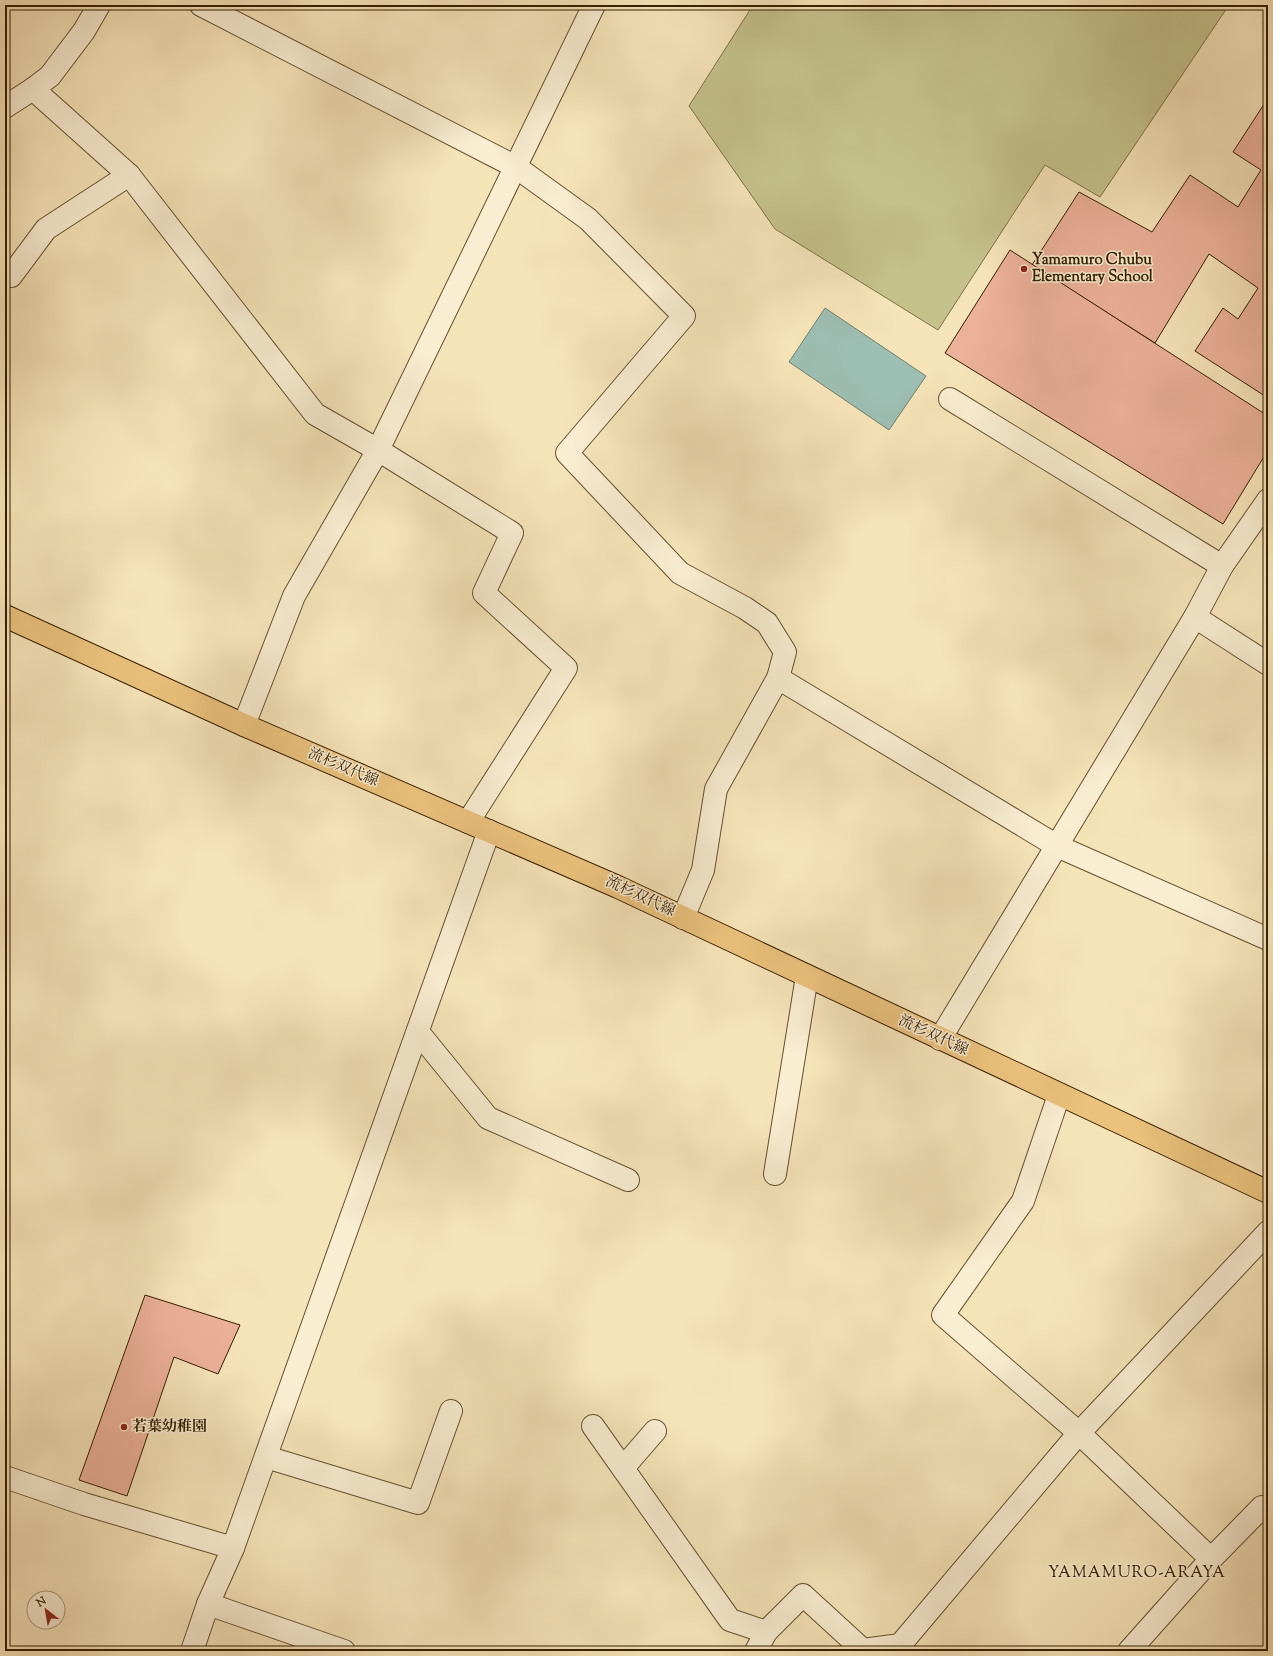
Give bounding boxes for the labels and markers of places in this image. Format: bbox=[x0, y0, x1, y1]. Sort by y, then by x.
place label: Yamamuro Chubu Elementary School bbox=[1032, 250, 1154, 288]
marker: Yamamuro Chubu Elementary School bbox=[1019, 264, 1029, 274]
place label: 若葉幼稚園 bbox=[132, 1417, 207, 1438]
marker: 若葉幼稚園 bbox=[119, 1422, 129, 1432]

